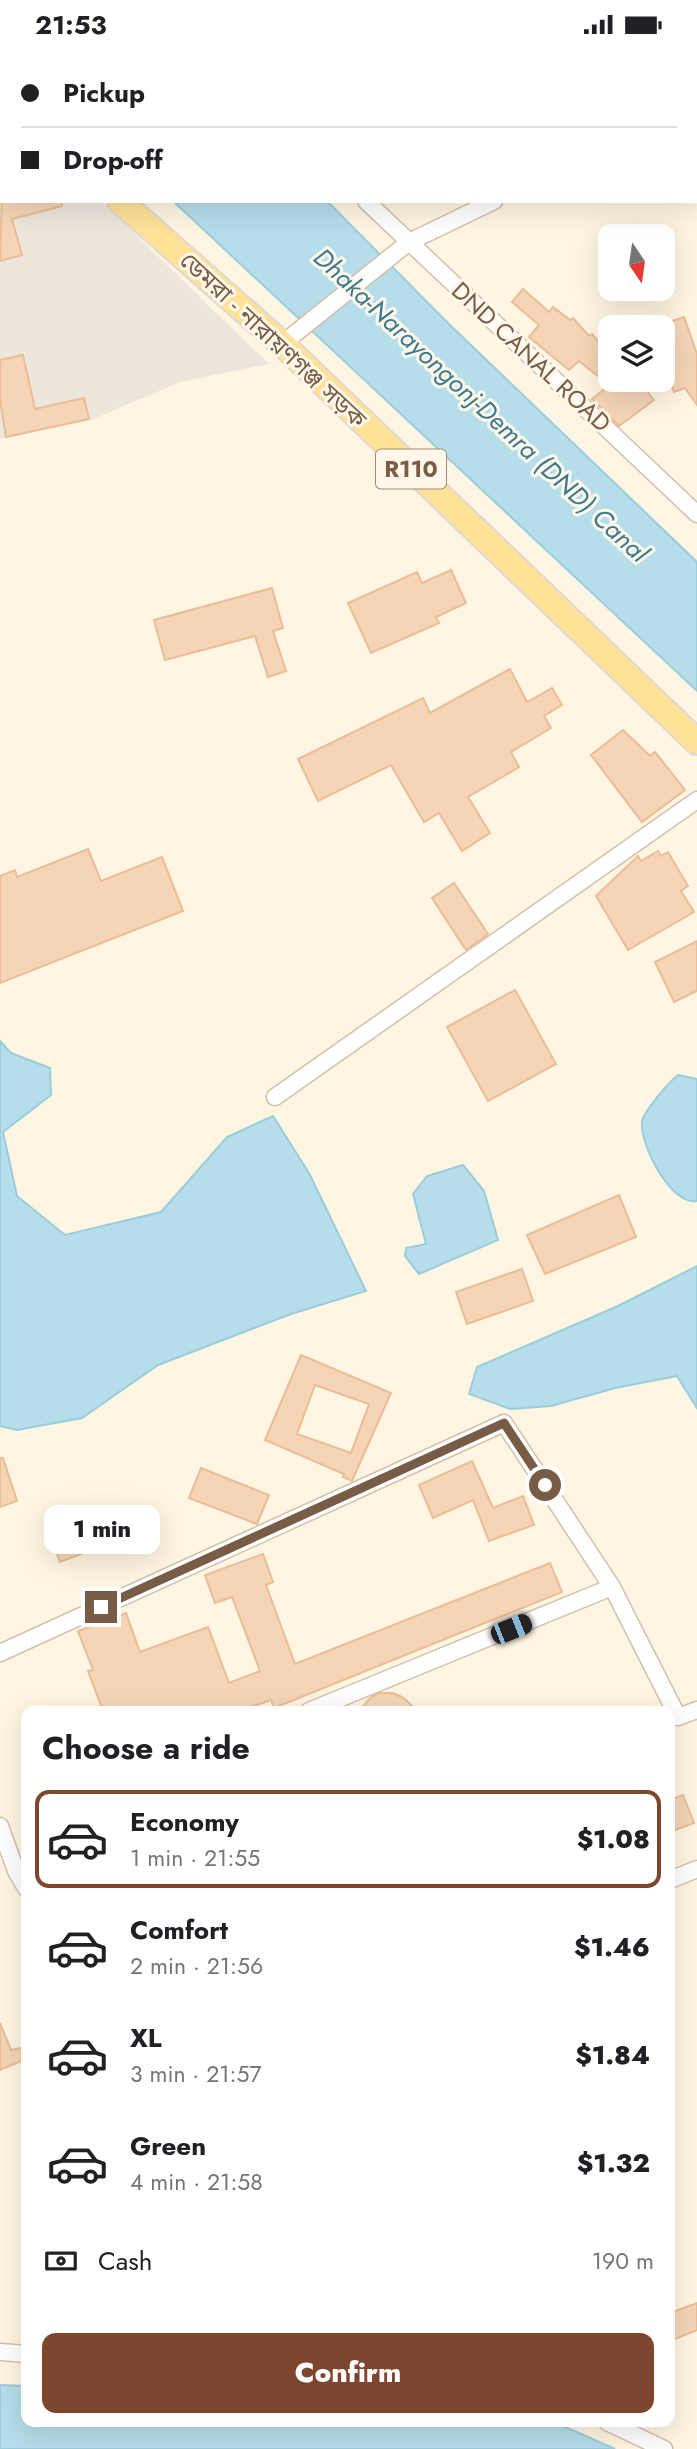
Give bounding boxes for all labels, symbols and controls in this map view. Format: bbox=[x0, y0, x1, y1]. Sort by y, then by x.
text: 21:53 bbox=[35, 6, 107, 44]
text: Pickup bbox=[63, 74, 145, 112]
text: Drop-off bbox=[63, 141, 163, 179]
north arrow bbox=[598, 224, 676, 301]
map controls bbox=[598, 224, 675, 392]
water label: Dhaka-Narayongonj-Demra (DND) Canal bbox=[305, 239, 658, 572]
street label: ডেমরা - নারায়ণগঞ্জ সড়ক bbox=[172, 243, 375, 436]
street label: DND CANAL ROAD bbox=[444, 273, 619, 440]
button: layers bbox=[598, 315, 675, 392]
road number: R110 bbox=[376, 449, 446, 489]
route start bbox=[529, 1469, 561, 1501]
callout: 1 min bbox=[43, 1505, 159, 1555]
text: 1 min bbox=[73, 1512, 131, 1546]
route end bbox=[85, 1591, 117, 1623]
car bbox=[488, 1611, 535, 1647]
text: Choose a ride bbox=[42, 1725, 250, 1771]
text: Economy bbox=[130, 1803, 239, 1841]
icon: car bbox=[46, 1808, 109, 1871]
text: $1.08 bbox=[577, 1820, 650, 1858]
text: 1 min · 21:55 bbox=[130, 1841, 260, 1875]
text: Comfort bbox=[130, 1911, 228, 1949]
icon: car bbox=[46, 1916, 109, 1979]
text: $1.46 bbox=[574, 1928, 650, 1966]
text: 2 min · 21:56 bbox=[130, 1949, 263, 1983]
text: XL bbox=[130, 2019, 162, 2057]
icon: car bbox=[46, 2024, 109, 2087]
text: $1.84 bbox=[575, 2036, 650, 2074]
text: 3 min · 21:57 bbox=[130, 2057, 262, 2091]
text: Green bbox=[130, 2127, 206, 2165]
icon: car bbox=[46, 2132, 109, 2195]
text: $1.32 bbox=[577, 2144, 650, 2182]
text: 4 min · 21:58 bbox=[130, 2165, 263, 2199]
icon: cash bbox=[42, 2242, 80, 2280]
text: Cash bbox=[98, 2242, 152, 2280]
text: 190 m bbox=[592, 2244, 654, 2278]
button: Confirm bbox=[42, 2333, 654, 2413]

